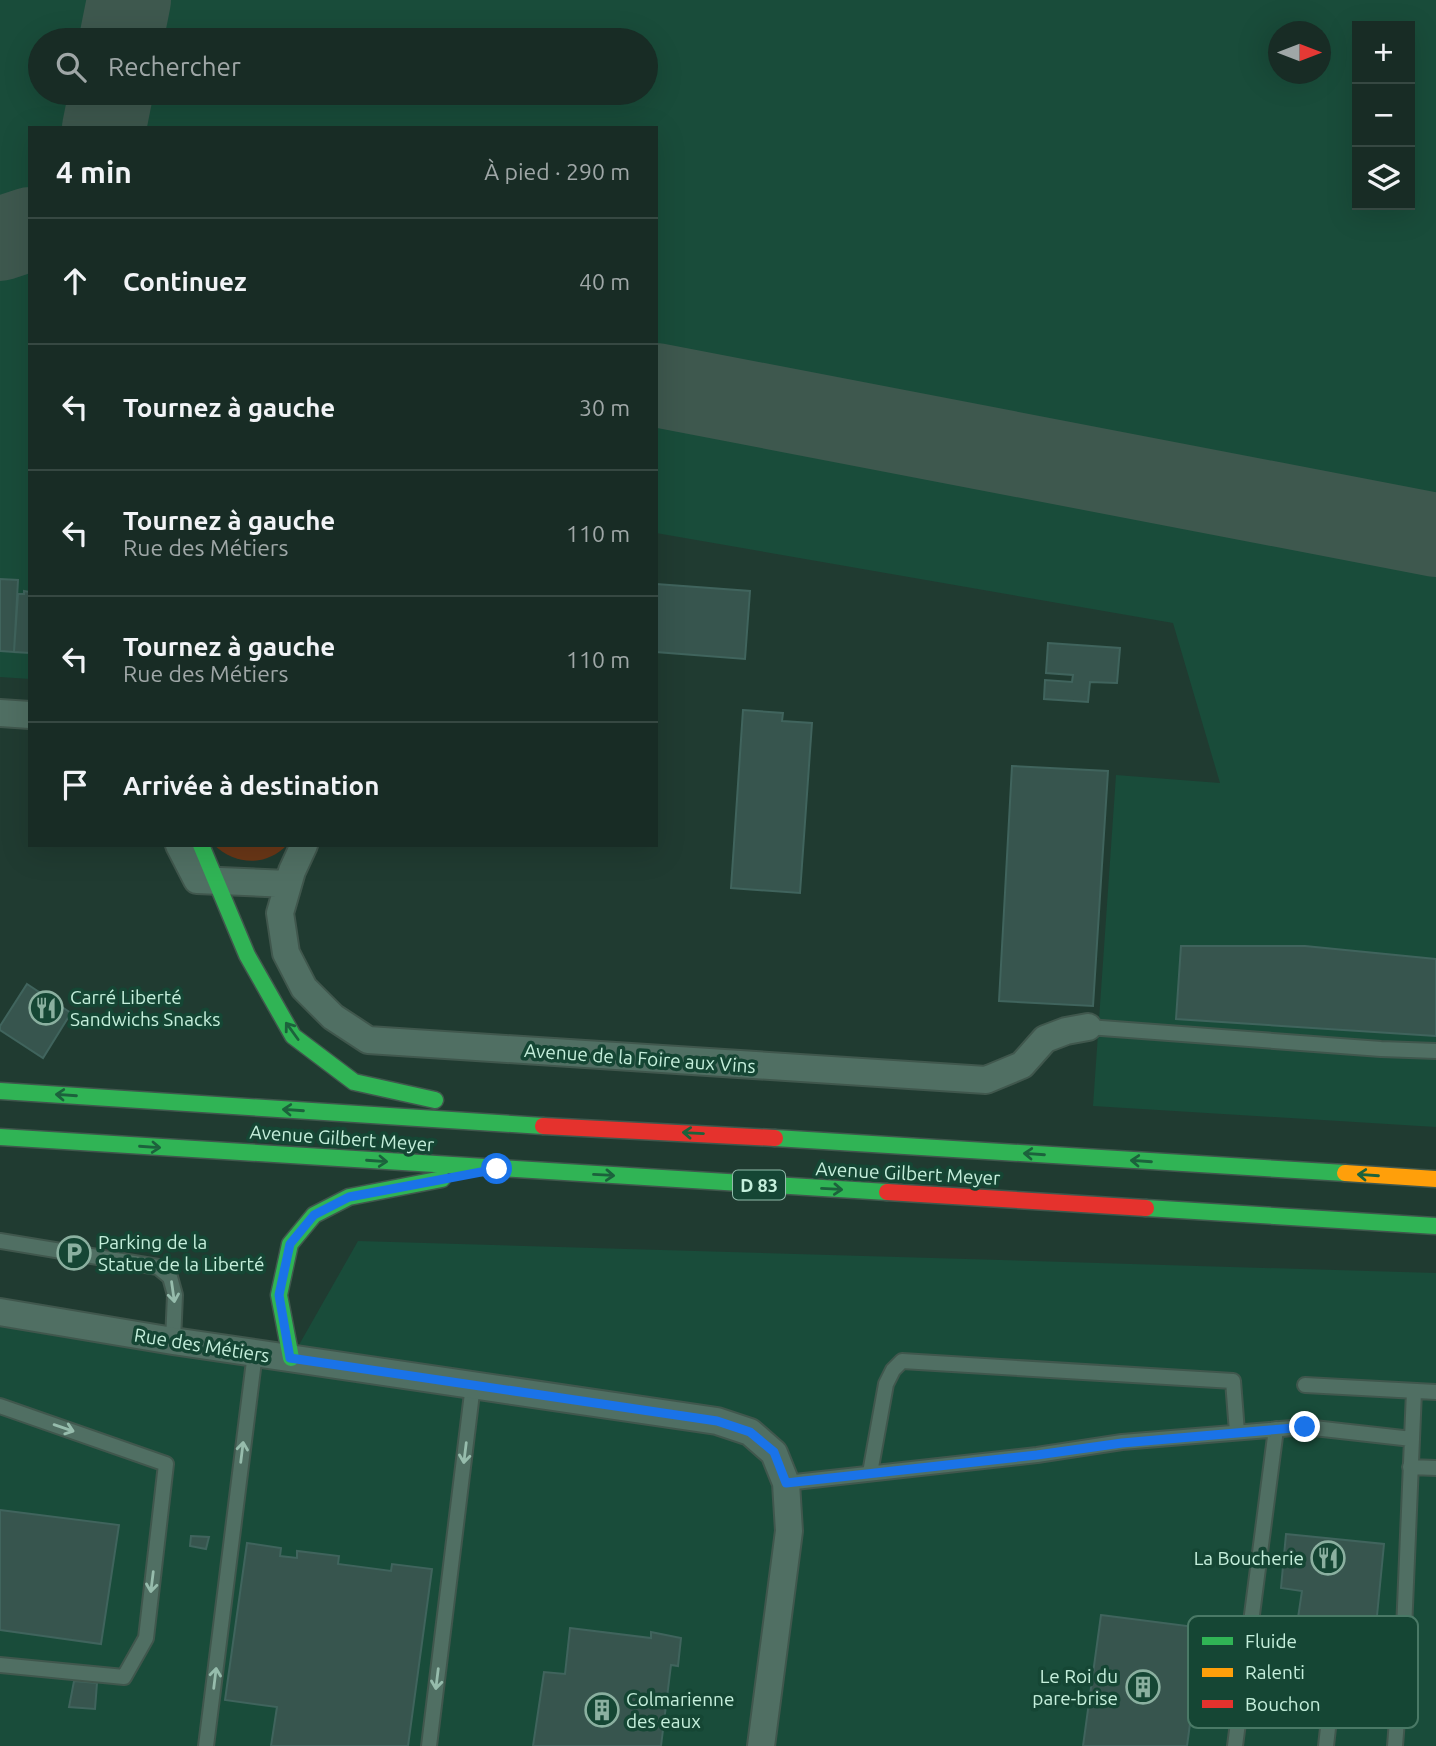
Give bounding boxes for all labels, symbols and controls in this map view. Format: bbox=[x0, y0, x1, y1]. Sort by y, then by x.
north arrow bbox=[1268, 21, 1331, 84]
map controls bbox=[1352, 21, 1415, 210]
button: + bbox=[1352, 21, 1415, 84]
search box bbox=[28, 28, 658, 105]
icon: search bbox=[52, 48, 90, 86]
text: Rechercher bbox=[108, 52, 241, 81]
button: − bbox=[1352, 84, 1415, 147]
button: layers bbox=[1352, 147, 1415, 210]
text: 4 min bbox=[56, 155, 132, 189]
text: À pied · 290 m bbox=[484, 159, 630, 184]
icon: ahead bbox=[56, 262, 94, 300]
text: Continuez bbox=[123, 267, 247, 296]
text: 40 m bbox=[579, 269, 630, 294]
icon: left bbox=[56, 388, 94, 426]
text: Tournez à gauche bbox=[123, 393, 335, 422]
text: 30 m bbox=[579, 395, 630, 420]
text: Tournez à gauche bbox=[123, 506, 335, 535]
icon: left bbox=[56, 514, 94, 552]
text: 110 m bbox=[566, 521, 630, 546]
text: Rue des Métiers bbox=[123, 535, 289, 560]
text: Tournez à gauche bbox=[123, 632, 335, 661]
icon: left bbox=[56, 640, 94, 678]
text: 110 m bbox=[566, 647, 630, 672]
text: Rue des Métiers bbox=[123, 661, 289, 686]
icon: arrive bbox=[56, 766, 94, 804]
text: Arrivée à destination bbox=[123, 771, 379, 800]
place label: Carré Liberté Sandwichs Snacks bbox=[70, 986, 221, 1030]
restaurant icon: Carré Liberté Sandwichs Snacks bbox=[27, 989, 65, 1027]
one-way arrow bbox=[285, 1022, 299, 1041]
street label: Avenue de la Foire aux Vins bbox=[523, 1039, 757, 1077]
one-way arrow bbox=[55, 1089, 78, 1102]
one-way arrow bbox=[283, 1103, 305, 1116]
street label: Avenue Gilbert Meyer bbox=[249, 1121, 435, 1155]
one-way arrow bbox=[681, 1127, 704, 1140]
one-way arrow bbox=[139, 1141, 161, 1154]
one-way arrow bbox=[1023, 1147, 1046, 1160]
route start bbox=[481, 1153, 512, 1184]
one-way arrow bbox=[1130, 1154, 1153, 1167]
one-way arrow bbox=[366, 1155, 388, 1168]
street label: Avenue Gilbert Meyer bbox=[815, 1157, 1001, 1189]
one-way arrow bbox=[1357, 1168, 1380, 1181]
one-way arrow bbox=[593, 1169, 615, 1182]
road number: D 83 bbox=[733, 1170, 785, 1200]
one-way arrow bbox=[820, 1183, 842, 1196]
place label: Parking de la Statue de la Liberté bbox=[98, 1231, 264, 1275]
parking icon: Parking de la Statue de la Liberté bbox=[55, 1234, 93, 1272]
one-way arrow bbox=[166, 1280, 179, 1303]
street label: Rue des Métiers bbox=[133, 1323, 271, 1367]
route end bbox=[1289, 1411, 1320, 1442]
one-way arrow bbox=[53, 1423, 75, 1435]
one-way arrow bbox=[459, 1441, 472, 1464]
one-way arrow bbox=[236, 1442, 249, 1464]
restaurant icon: La Boucherie bbox=[1309, 1539, 1347, 1577]
place label: La Boucherie bbox=[1194, 1547, 1304, 1569]
one-way arrow bbox=[146, 1571, 159, 1593]
legend bbox=[1188, 1616, 1418, 1728]
text: Fluide bbox=[1245, 1630, 1297, 1652]
text: Ralenti bbox=[1245, 1661, 1305, 1683]
place label: Le Roi du pare-brise bbox=[1032, 1665, 1118, 1709]
one-way arrow bbox=[208, 1667, 221, 1690]
one-way arrow bbox=[431, 1667, 444, 1689]
building icon: Le Roi du pare-brise bbox=[1124, 1668, 1162, 1706]
place label: Colmarienne des eaux bbox=[626, 1688, 734, 1732]
building icon: Colmarienne des eaux bbox=[583, 1691, 621, 1729]
text: Bouchon bbox=[1245, 1693, 1321, 1715]

